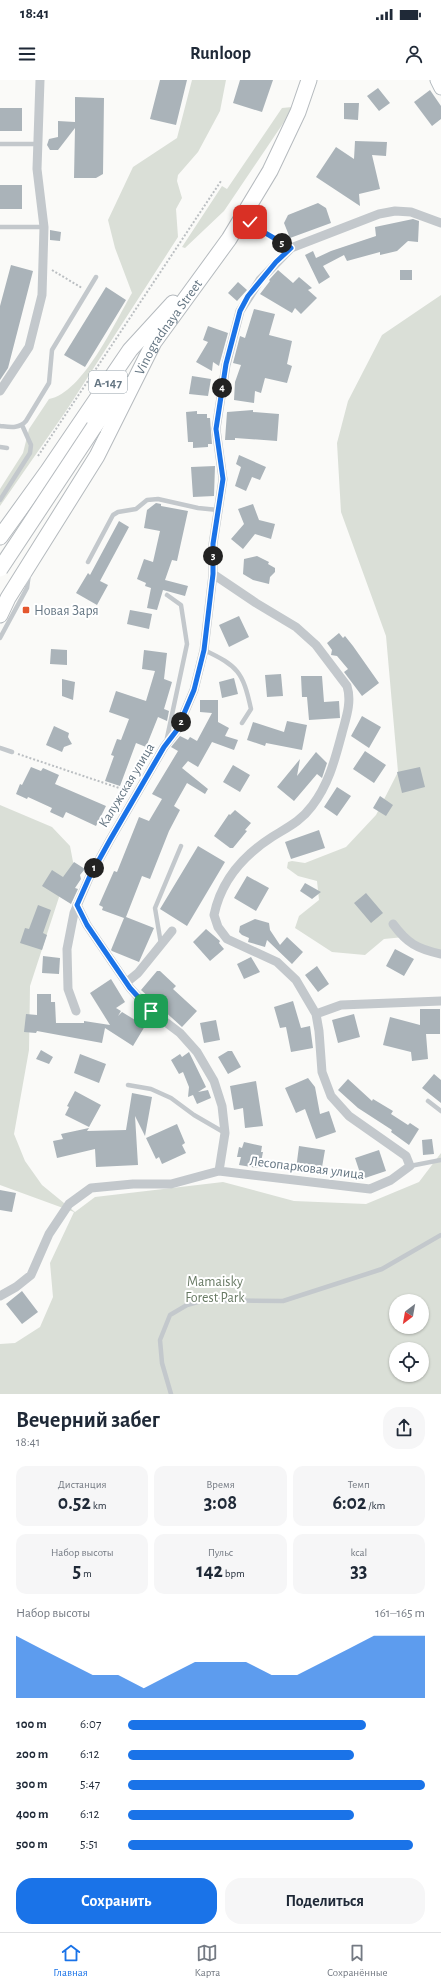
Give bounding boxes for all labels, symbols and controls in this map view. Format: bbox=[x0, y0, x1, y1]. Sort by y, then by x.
text: 18:41 bbox=[20, 6, 49, 21]
icon: menu bbox=[16, 43, 38, 65]
icon: person bbox=[403, 43, 425, 65]
text: Runloop bbox=[190, 45, 251, 63]
pin bbox=[233, 205, 267, 239]
icon: check bbox=[239, 211, 261, 233]
pin: 5 bbox=[272, 233, 292, 253]
text: 5 bbox=[280, 237, 284, 248]
street label: Vinogradnaya Street bbox=[133, 277, 205, 377]
road number: А-147 bbox=[89, 371, 127, 393]
pin: 4 bbox=[212, 378, 232, 398]
text: 4 bbox=[219, 382, 225, 393]
pin: 3 bbox=[203, 546, 223, 566]
text: 3 bbox=[211, 550, 215, 561]
place label: Новая Заря bbox=[34, 604, 99, 618]
marker: Новая Заря bbox=[21, 605, 31, 615]
pin: 2 bbox=[171, 712, 191, 732]
text: 2 bbox=[178, 716, 184, 727]
street label: Калужская улица bbox=[96, 740, 158, 830]
pin: 1 bbox=[84, 858, 104, 878]
text: 1 bbox=[92, 862, 96, 873]
pin bbox=[134, 994, 168, 1028]
icon: arrive bbox=[140, 1000, 162, 1022]
street label: Лесопарковая улица bbox=[249, 1154, 365, 1182]
park label: Mamaisky Forest Park bbox=[185, 1275, 245, 1305]
north arrow bbox=[389, 1294, 429, 1334]
map controls bbox=[389, 1294, 429, 1382]
button: locate bbox=[389, 1342, 429, 1382]
button: share bbox=[383, 1407, 425, 1449]
text: Вечерний забег bbox=[16, 1409, 160, 1431]
text: 18:41 bbox=[16, 1436, 40, 1449]
text: Дистанция bbox=[58, 1479, 106, 1490]
text: Время bbox=[206, 1479, 235, 1490]
text: Темп bbox=[348, 1479, 370, 1490]
text: 0.52 bbox=[58, 1493, 91, 1513]
text: 3:08 bbox=[204, 1493, 237, 1513]
text: 6:02 bbox=[332, 1493, 366, 1513]
text: km bbox=[91, 1500, 107, 1511]
text: /km bbox=[366, 1500, 385, 1511]
text: Набор высоты bbox=[51, 1547, 114, 1558]
text: Пульс bbox=[208, 1547, 233, 1558]
text: kcal bbox=[350, 1547, 367, 1558]
text: 5 bbox=[73, 1561, 81, 1581]
text: 142 bbox=[196, 1561, 223, 1581]
text: 33 bbox=[350, 1561, 367, 1581]
text: m bbox=[81, 1568, 92, 1579]
text: bpm bbox=[223, 1568, 245, 1579]
text: Набор высоты bbox=[16, 1607, 90, 1620]
text: 161–165 m bbox=[375, 1607, 425, 1620]
text: 100 m bbox=[16, 1718, 47, 1731]
text: 6:07 bbox=[80, 1718, 101, 1731]
text: 200 m bbox=[16, 1748, 48, 1761]
text: 6:12 bbox=[80, 1748, 99, 1761]
text: 300 m bbox=[16, 1778, 48, 1791]
text: 5:47 bbox=[80, 1778, 100, 1791]
text: 400 m bbox=[16, 1808, 49, 1821]
text: 6:12 bbox=[80, 1808, 99, 1821]
text: 500 m bbox=[16, 1838, 48, 1851]
text: 5:51 bbox=[80, 1838, 98, 1851]
button: Сохранить bbox=[16, 1878, 217, 1924]
button: Поделиться bbox=[225, 1878, 425, 1924]
tab: Главная bbox=[53, 1942, 88, 1979]
tab: Карта bbox=[194, 1942, 220, 1979]
tab: Сохранённые bbox=[327, 1942, 388, 1979]

